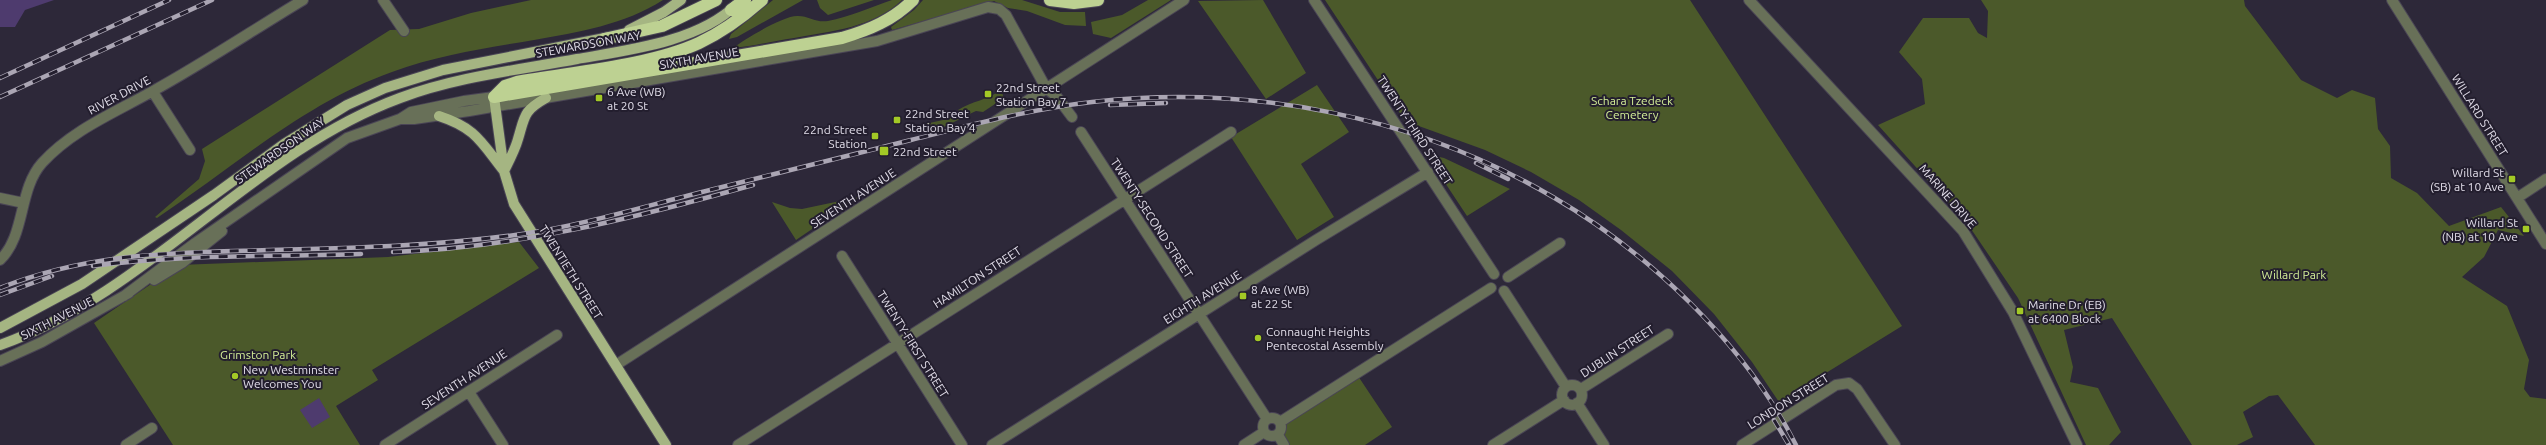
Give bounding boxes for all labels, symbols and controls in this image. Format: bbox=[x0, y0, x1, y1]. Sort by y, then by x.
street label: STEWARDSON WAY bbox=[535, 28, 641, 60]
street label: SIXTH AVENUE bbox=[659, 45, 740, 71]
street label: WILLARD STREET bbox=[2450, 72, 2511, 158]
street label: RIVER DRIVE bbox=[86, 73, 153, 117]
street label: TWENTY-THIRD STREET bbox=[1375, 73, 1455, 187]
place label: 22nd Street Station Bay 7 bbox=[996, 81, 1066, 108]
place label: 6 Ave (WB) at 20 St bbox=[607, 85, 666, 112]
marker: 22nd Street Station Bay 7 bbox=[983, 89, 993, 99]
marker: 6 Ave (WB) at 20 St bbox=[594, 93, 604, 103]
park label: Schara Tzedeck Cemetery bbox=[1591, 94, 1673, 121]
place label: 22nd Street Station Bay 4 bbox=[905, 107, 976, 134]
street label: STEWARDSON WAY bbox=[233, 114, 327, 186]
marker: 22nd Street Station Bay 4 bbox=[892, 115, 902, 125]
place label: 22nd Street Station bbox=[803, 123, 867, 150]
marker: 22nd Street Station bbox=[870, 131, 880, 141]
marker: 22nd Street bbox=[878, 145, 890, 157]
place label: 22nd Street bbox=[893, 145, 957, 158]
street label: TWENTY-SECOND STREET bbox=[1108, 156, 1196, 280]
street label: MARINE DRIVE bbox=[1917, 161, 1979, 231]
street label: SEVENTH AVENUE bbox=[808, 166, 898, 230]
place label: Willard St (SB) at 10 Ave bbox=[2430, 166, 2504, 194]
marker: Willard St (SB) at 10 Ave bbox=[2507, 174, 2517, 184]
place label: Willard St (NB) at 10 Ave bbox=[2442, 216, 2518, 244]
street label: TWENTIETH STREET bbox=[537, 223, 605, 322]
marker: Willard St (NB) at 10 Ave bbox=[2521, 224, 2531, 234]
street label: HAMILTON STREET bbox=[931, 244, 1024, 310]
street label: EIGHTH AVENUE bbox=[1161, 268, 1243, 326]
park label: Willard Park bbox=[2262, 268, 2326, 281]
place label: 8 Ave (WB) at 22 St bbox=[1251, 283, 1310, 310]
street label: TWENTY-FIRST STREET bbox=[875, 288, 951, 400]
marker: 8 Ave (WB) at 22 St bbox=[1238, 291, 1248, 301]
street label: SIXTH AVENUE bbox=[19, 294, 96, 342]
place label: Marine Dr (EB) at 6400 Block bbox=[2028, 298, 2106, 325]
marker: Marine Dr (EB) at 6400 Block bbox=[2015, 306, 2025, 316]
street label: DUBLIN STREET bbox=[1578, 322, 1657, 380]
place label: Connaught Heights Pentecostal Assembly bbox=[1266, 325, 1384, 352]
marker: Connaught Heights Pentecostal Assembly bbox=[1253, 333, 1263, 343]
street label: SEVENTH AVENUE bbox=[419, 347, 509, 411]
park label: Grimston Park bbox=[220, 348, 296, 361]
place label: New Westminster Welcomes You bbox=[243, 363, 339, 390]
marker: New Westminster Welcomes You bbox=[230, 371, 240, 381]
street label: LONDON STREET bbox=[1745, 371, 1831, 431]

